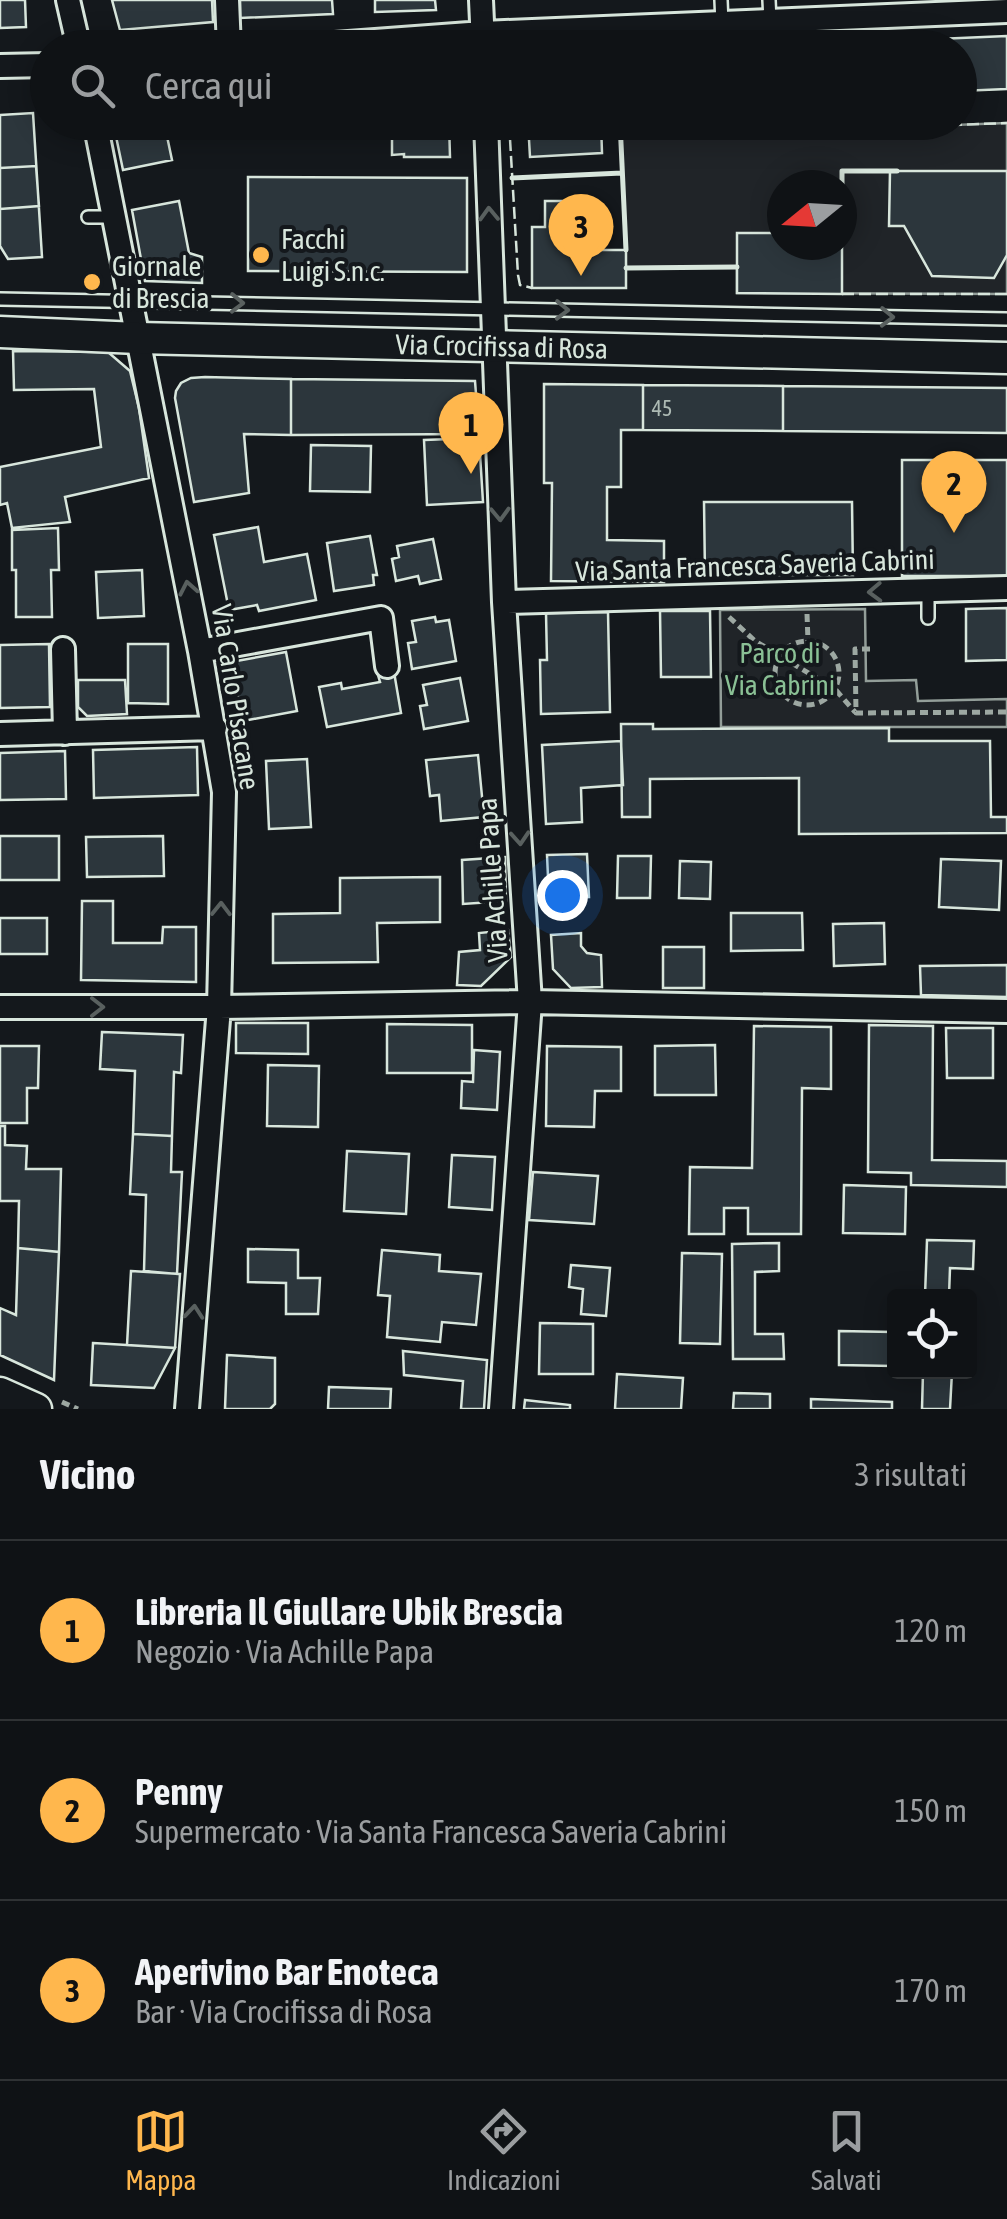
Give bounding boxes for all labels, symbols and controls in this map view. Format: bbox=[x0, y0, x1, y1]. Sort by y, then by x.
search box bbox=[30, 30, 977, 140]
icon: search bbox=[65, 58, 120, 113]
text: Cerca qui bbox=[145, 64, 273, 107]
north arrow bbox=[767, 170, 857, 260]
pin: 3 bbox=[548, 194, 614, 276]
one-way arrow bbox=[478, 205, 499, 221]
place label: Facchi Luigi S.n.c. bbox=[281, 223, 385, 287]
marker: Facchi Luigi S.n.c. bbox=[250, 244, 272, 266]
place label: Giornale di Brescia bbox=[112, 250, 210, 314]
marker: Giornale di Brescia bbox=[81, 271, 103, 293]
one-way arrow bbox=[230, 293, 246, 314]
one-way arrow bbox=[555, 300, 571, 321]
one-way arrow bbox=[880, 306, 896, 327]
street label: Via Crocifissa di Rosa bbox=[395, 328, 608, 365]
pin: 1 bbox=[438, 392, 504, 474]
house number: 45 bbox=[652, 395, 672, 421]
pin: 2 bbox=[922, 450, 986, 533]
one-way arrow bbox=[490, 506, 511, 522]
street label: Via Santa Francesca Saveria Cabrini bbox=[575, 543, 935, 587]
one-way arrow bbox=[178, 580, 199, 597]
one-way arrow bbox=[866, 581, 882, 602]
street label: Via Carlo Pisacane bbox=[206, 602, 266, 792]
park label: Parco di Via Cabrini bbox=[725, 637, 835, 701]
street label: Via Achille Papa bbox=[470, 797, 514, 963]
one-way arrow bbox=[509, 830, 530, 846]
your location bbox=[537, 870, 588, 921]
one-way arrow bbox=[211, 901, 232, 917]
one-way arrow bbox=[90, 996, 106, 1018]
map controls bbox=[887, 1289, 977, 1379]
button: locate bbox=[887, 1289, 977, 1379]
one-way arrow bbox=[183, 1303, 205, 1319]
text: Vicino bbox=[40, 1450, 136, 1498]
text: 3 risultati bbox=[855, 1456, 967, 1493]
text: Libreria Il Giullare Ubik Brescia bbox=[135, 1590, 563, 1633]
text: 1 bbox=[65, 1612, 80, 1649]
text: 120 m bbox=[894, 1612, 967, 1649]
text: Negozio · Via Achille Papa bbox=[135, 1633, 434, 1670]
text: Penny bbox=[135, 1770, 223, 1813]
text: 2 bbox=[65, 1792, 80, 1829]
text: 150 m bbox=[894, 1792, 967, 1829]
text: Supermercato · Via Santa Francesca Saveria Cabrini bbox=[135, 1813, 727, 1850]
text: Aperivino Bar Enoteca bbox=[135, 1950, 439, 1993]
text: 3 bbox=[65, 1972, 80, 2009]
text: 170 m bbox=[894, 1972, 967, 2009]
text: Bar · Via Crocifissa di Rosa bbox=[135, 1993, 433, 2030]
tab: Mappa bbox=[125, 2104, 197, 2196]
tab: Indicazioni bbox=[447, 2104, 561, 2196]
tab: Salvati bbox=[811, 2104, 882, 2196]

